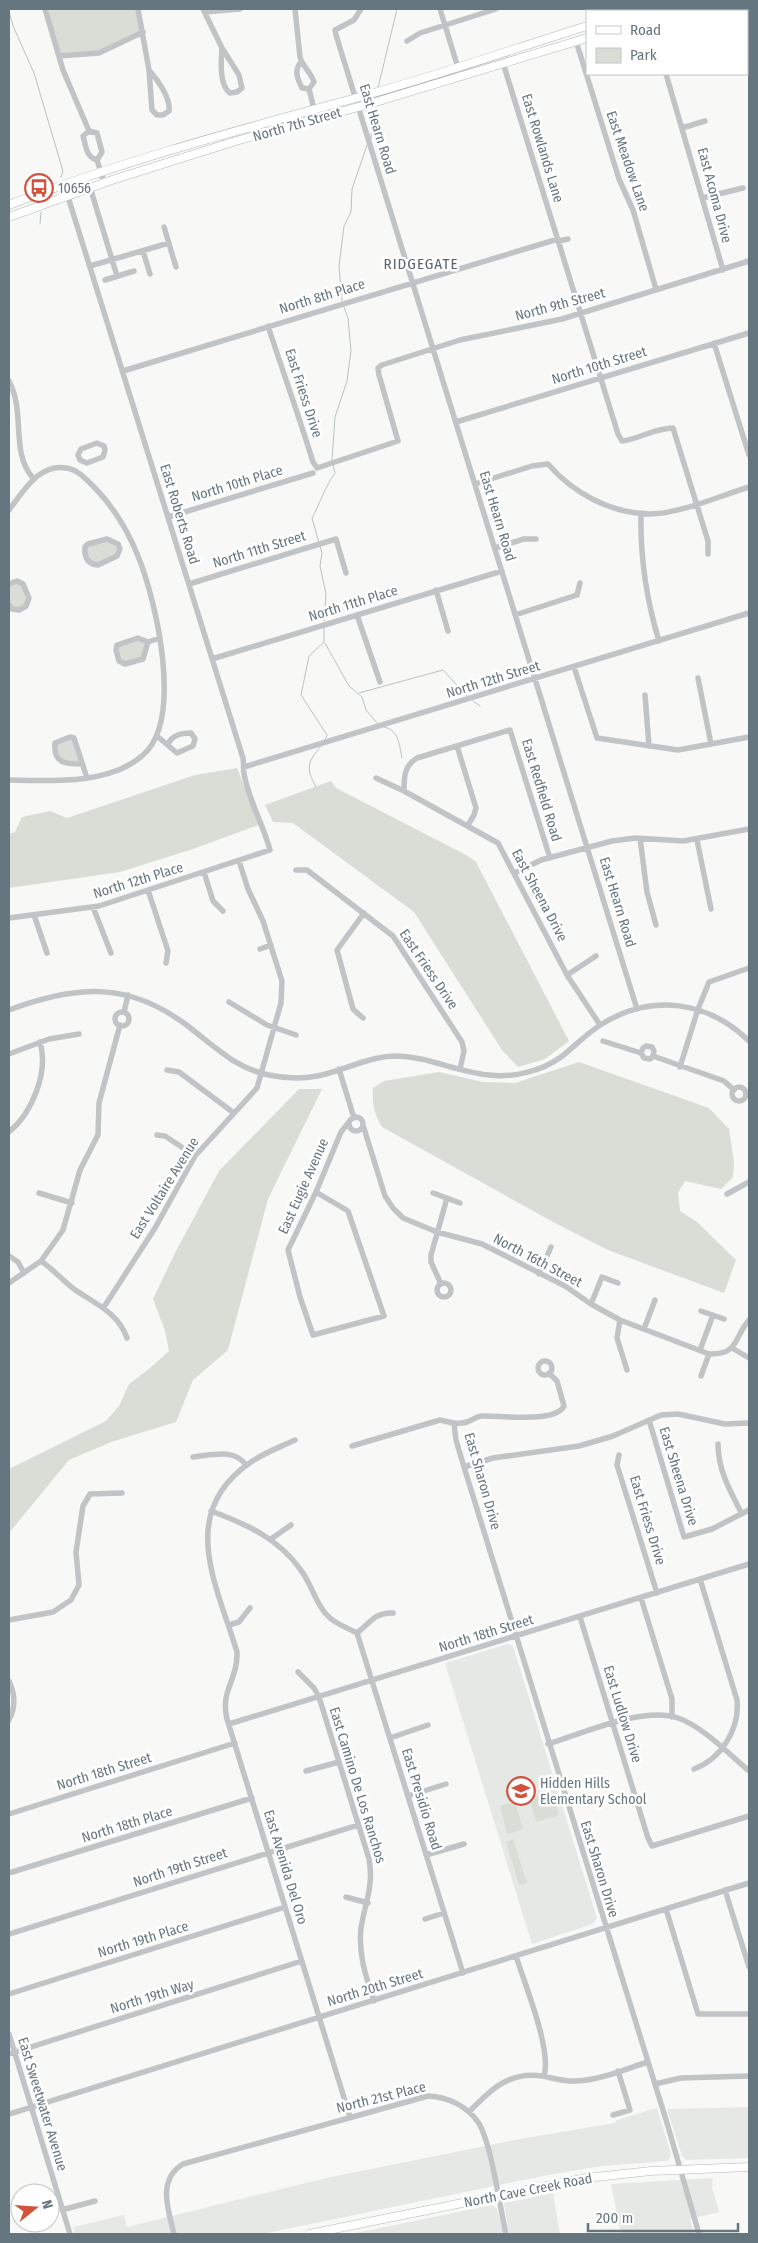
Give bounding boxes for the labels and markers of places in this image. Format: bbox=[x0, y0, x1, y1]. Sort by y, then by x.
bus stop icon: 10656 bbox=[24, 173, 54, 203]
place label: 10656 bbox=[58, 180, 91, 197]
place label: Hidden Hills Elementary School bbox=[540, 1775, 647, 1808]
school or university icon: Hidden Hills Elementary School bbox=[506, 1776, 536, 1806]

